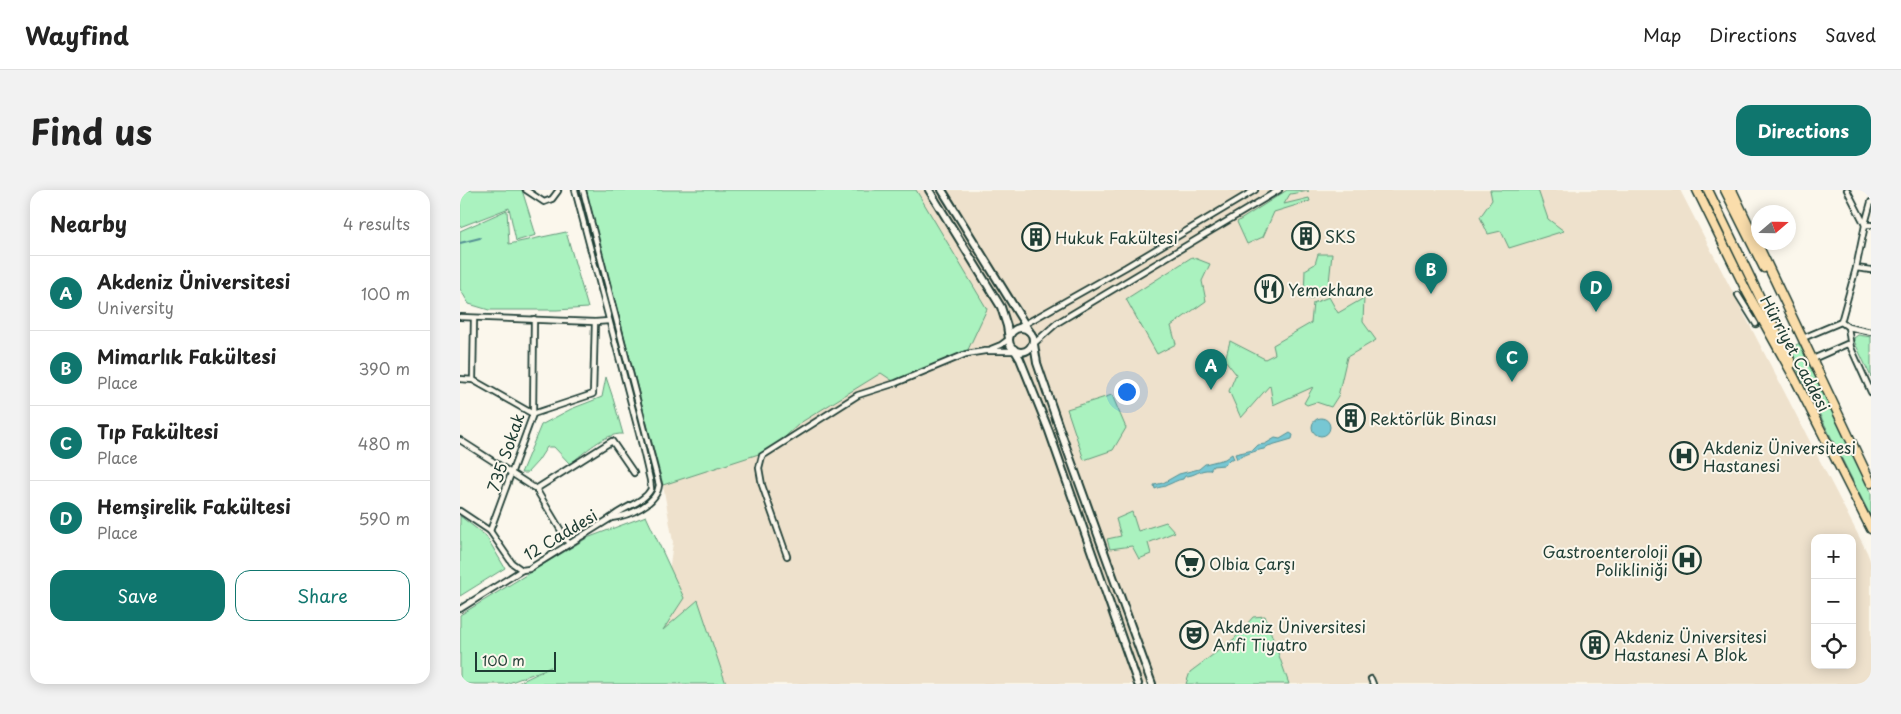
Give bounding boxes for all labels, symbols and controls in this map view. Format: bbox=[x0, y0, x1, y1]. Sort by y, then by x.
text: Wayfind bbox=[25, 17, 129, 53]
text: Map bbox=[1643, 21, 1681, 48]
text: Directions bbox=[1709, 21, 1797, 48]
text: Saved bbox=[1825, 21, 1876, 48]
text: Find us bbox=[30, 104, 152, 157]
button: Directions bbox=[1736, 105, 1871, 156]
north arrow bbox=[1751, 205, 1796, 250]
text: Nearby bbox=[50, 207, 127, 239]
text: 4 results bbox=[343, 211, 410, 235]
building icon: SKS bbox=[1291, 221, 1321, 251]
building icon: Hukuk Fakültesi bbox=[1021, 222, 1051, 252]
place label: SKS bbox=[1325, 224, 1356, 248]
place label: Hukuk Fakültesi bbox=[1055, 225, 1178, 249]
pin: B bbox=[1415, 253, 1447, 294]
text: Akdeniz Üniversitesi bbox=[97, 267, 290, 295]
pin: D bbox=[1580, 271, 1612, 312]
restaurant icon: Yemekhane bbox=[1254, 274, 1284, 304]
place label: Yemekhane bbox=[1288, 277, 1374, 301]
text: A bbox=[60, 281, 72, 305]
text: 100 m bbox=[361, 281, 410, 305]
street label: Hürriyet Caddesi bbox=[1755, 291, 1837, 415]
text: University bbox=[97, 295, 174, 319]
pin: C bbox=[1496, 341, 1528, 382]
text: Mimarlık Fakültesi bbox=[97, 342, 276, 370]
pin: A bbox=[1195, 349, 1227, 390]
text: B bbox=[61, 356, 71, 380]
text: 390 m bbox=[359, 356, 410, 380]
text: Place bbox=[97, 370, 138, 394]
your location bbox=[1114, 379, 1140, 405]
building icon: Rektörlük Binası bbox=[1336, 403, 1366, 433]
place label: Rektörlük Binası bbox=[1370, 406, 1497, 430]
street label: 735 Sokak bbox=[480, 409, 530, 495]
text: Tıp Fakültesi bbox=[97, 417, 219, 445]
text: C bbox=[60, 431, 72, 455]
text: 480 m bbox=[358, 431, 410, 455]
place label: Akdeniz Üniversitesi Hastanesi bbox=[1703, 435, 1856, 477]
hospital icon: Akdeniz Üniversitesi Hastanesi bbox=[1669, 441, 1699, 471]
text: Place bbox=[97, 445, 138, 469]
text: Hemşirelik Fakültesi bbox=[97, 492, 291, 520]
street label: 12 Caddesi bbox=[519, 503, 601, 565]
text: D bbox=[60, 506, 72, 530]
text: 590 m bbox=[358, 506, 410, 530]
text: Place bbox=[97, 520, 138, 544]
map controls bbox=[1811, 534, 1856, 669]
button: + bbox=[1811, 534, 1856, 579]
place label: Gastroenteroloji Polikliniği bbox=[1543, 539, 1668, 581]
hospital icon: Gastroenteroloji Polikliniği bbox=[1672, 545, 1702, 575]
supermarket icon: Olbia Çarşı bbox=[1175, 548, 1205, 578]
place label: Olbia Çarşı bbox=[1209, 551, 1295, 575]
button: Save bbox=[50, 570, 225, 621]
button: Share bbox=[235, 570, 410, 621]
button: − bbox=[1811, 579, 1856, 624]
place label: Akdeniz Üniversitesi Anfi Tiyatro bbox=[1213, 614, 1366, 656]
theatre icon: Akdeniz Üniversitesi Anfi Tiyatro bbox=[1179, 620, 1209, 650]
place label: Akdeniz Üniversitesi Hastanesi A Blok bbox=[1614, 624, 1767, 666]
button: locate bbox=[1811, 624, 1856, 669]
building icon: Akdeniz Üniversitesi Hastanesi A Blok bbox=[1580, 630, 1610, 660]
scale bar bbox=[475, 649, 556, 672]
text: 100 m bbox=[482, 650, 525, 671]

